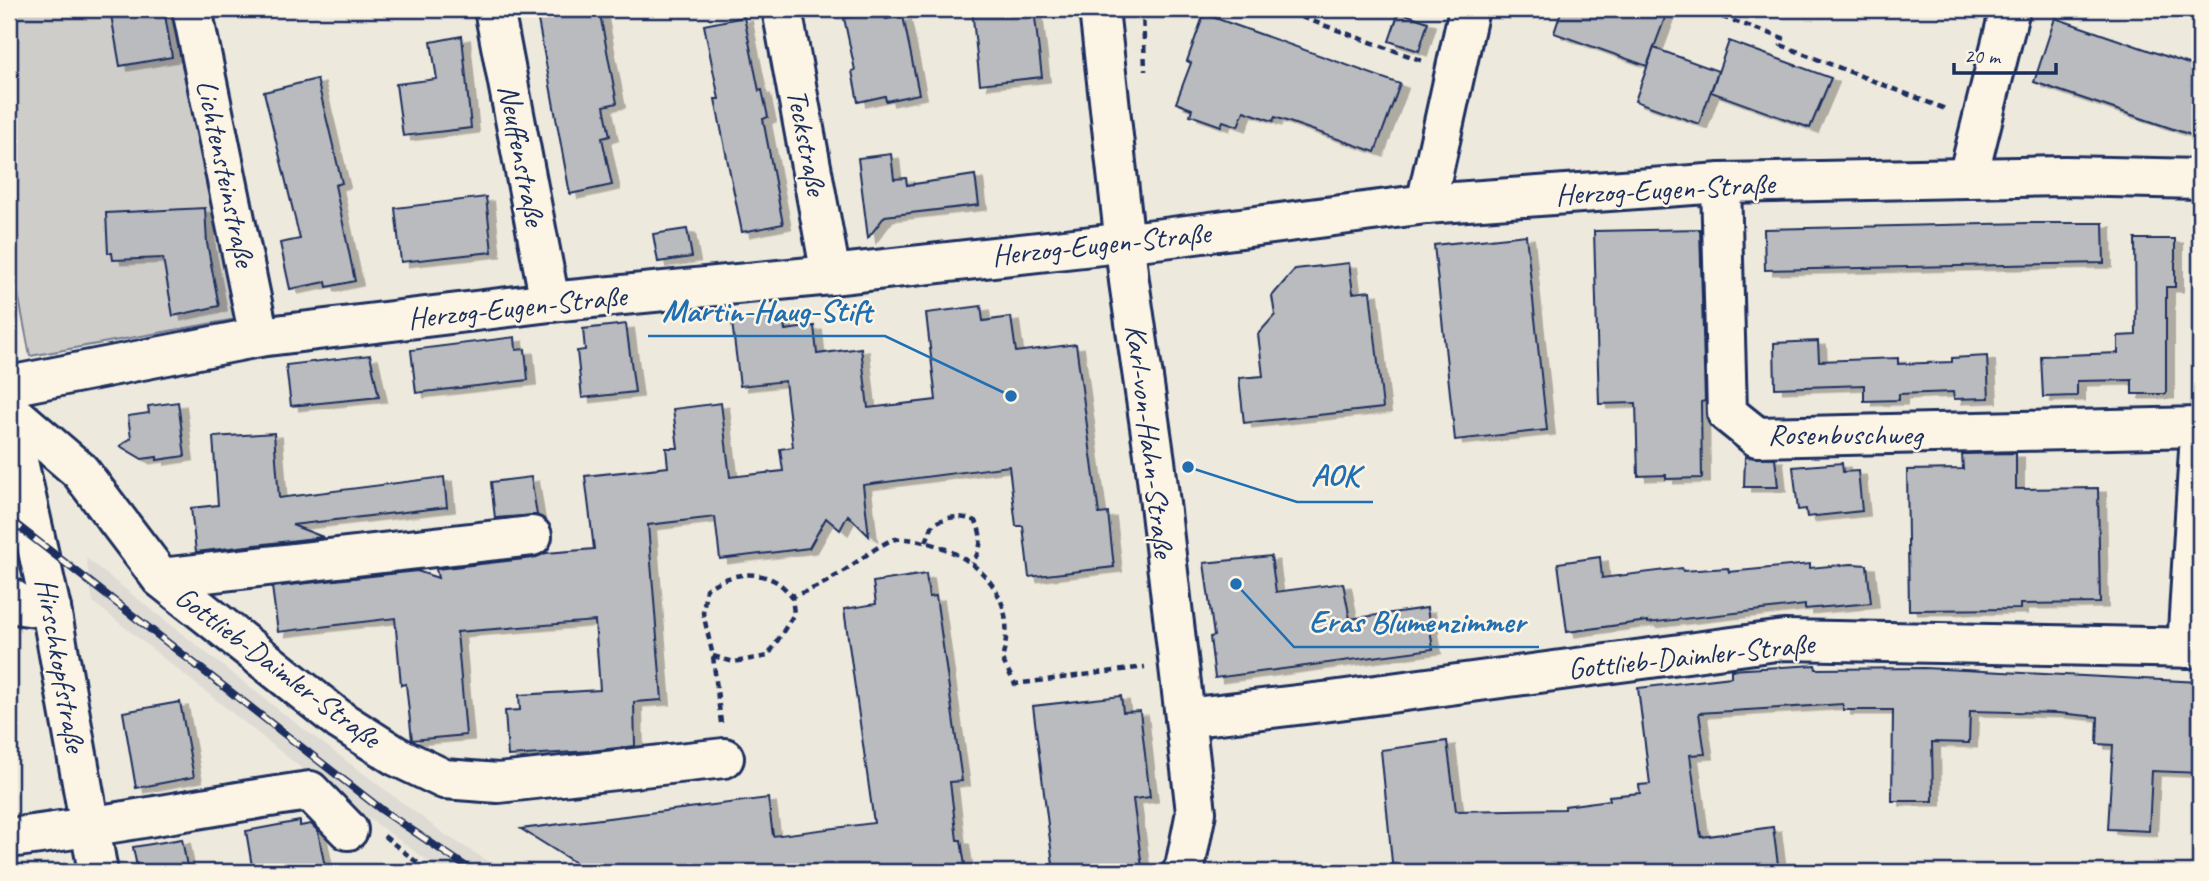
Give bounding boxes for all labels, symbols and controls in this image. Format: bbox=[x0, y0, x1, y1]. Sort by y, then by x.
scale bar bbox=[1954, 32, 2055, 76]
text: 20 m bbox=[1964, 43, 2002, 69]
street label: Lichtensteinstraße bbox=[188, 76, 265, 272]
street label: Neuffenstraße bbox=[490, 81, 555, 231]
street label: Teckstraße bbox=[778, 86, 836, 200]
street label: Herzog-Eugen-Straße bbox=[1555, 164, 1778, 214]
street label: Herzog-Eugen-Straße bbox=[990, 213, 1214, 274]
street label: Herzog-Eugen-Straße bbox=[406, 276, 630, 337]
callout: Martin-Haug-Stift bbox=[648, 283, 885, 336]
text: Martin-Haug-Stift bbox=[662, 290, 875, 331]
street label: Karl-von-Hahn-Straße bbox=[1117, 322, 1183, 562]
street label: Rosenbuschweg bbox=[1768, 415, 1925, 453]
callout: AOK bbox=[1297, 449, 1373, 502]
text: AOK bbox=[1311, 455, 1366, 496]
street label: Hirschkopfstraße bbox=[27, 575, 95, 757]
street label: Gottlieb-Daimler-Straße bbox=[168, 577, 390, 758]
callout: Eras Blumenzimmer bbox=[1294, 594, 1539, 647]
text: Eras Blumenzimmer bbox=[1309, 601, 1528, 642]
street label: Gottlieb-Daimler-Straße bbox=[1566, 624, 1818, 688]

